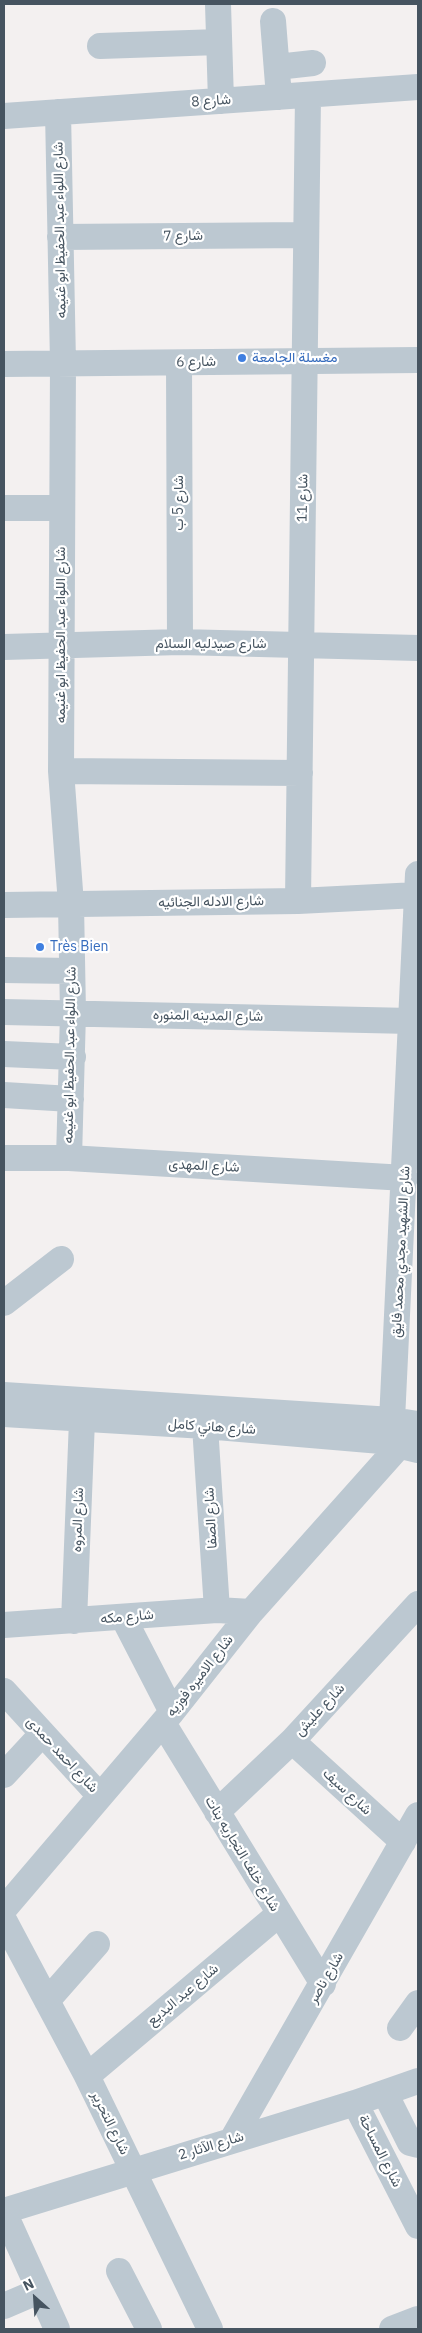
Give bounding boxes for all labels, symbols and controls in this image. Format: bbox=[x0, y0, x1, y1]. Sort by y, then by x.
street label: شارع 8 bbox=[191, 91, 231, 111]
street label: شارع اللواء عبد الحفيظ ابو غنيمه bbox=[50, 142, 70, 318]
street label: شارع 7 bbox=[163, 227, 203, 245]
place label: مغسلة الجامعة bbox=[252, 350, 338, 366]
marker: مغسلة الجامعة bbox=[236, 352, 248, 364]
street label: شارع 6 bbox=[176, 353, 216, 371]
street label: شارع 11 bbox=[294, 474, 312, 522]
street label: شارع 5 ب bbox=[171, 475, 187, 531]
street label: شارع اللواء عبد الحفيظ ابو غنيمه bbox=[53, 547, 69, 723]
street label: شارع صيدليه السلام bbox=[155, 636, 267, 652]
street label: شارع الادله الجنائيه bbox=[158, 893, 264, 911]
place label: Très Bien bbox=[50, 939, 109, 955]
marker: Très Bien bbox=[34, 941, 46, 953]
street label: شارع اللواء عبد الحفيظ ابو غنيمه bbox=[60, 967, 80, 1143]
street label: شارع المدينه المنوره bbox=[153, 1007, 263, 1025]
street label: شارع المهدى bbox=[168, 1156, 240, 1176]
street label: شارع الشهيد مجدي محمد فايق bbox=[388, 1166, 414, 1338]
street label: شارع هاني كامل bbox=[168, 1416, 256, 1438]
street label: شارع المروه bbox=[68, 1487, 88, 1553]
street label: شارع الصفا bbox=[201, 1487, 221, 1549]
street label: شارع مكه bbox=[100, 1606, 154, 1628]
street label: شارع الاميره فوزيه bbox=[163, 1632, 237, 1720]
street label: شارع عليش bbox=[291, 1680, 349, 1740]
street label: شارع احمد حمدى bbox=[23, 1714, 101, 1796]
street label: شارع سيف bbox=[319, 1765, 375, 1819]
street label: شارع خلف التجاريه بنات bbox=[201, 1793, 283, 1915]
street label: شارع ناصر bbox=[305, 1949, 347, 2007]
street label: شارع عبد البديع bbox=[144, 1960, 222, 2030]
street label: شارع التحرير bbox=[87, 2088, 133, 2158]
street label: شارع المساحة bbox=[355, 2112, 405, 2190]
street label: شارع الآثار 2 bbox=[176, 2128, 246, 2164]
north arrow bbox=[10, 2273, 60, 2323]
text: N bbox=[20, 2274, 37, 2295]

